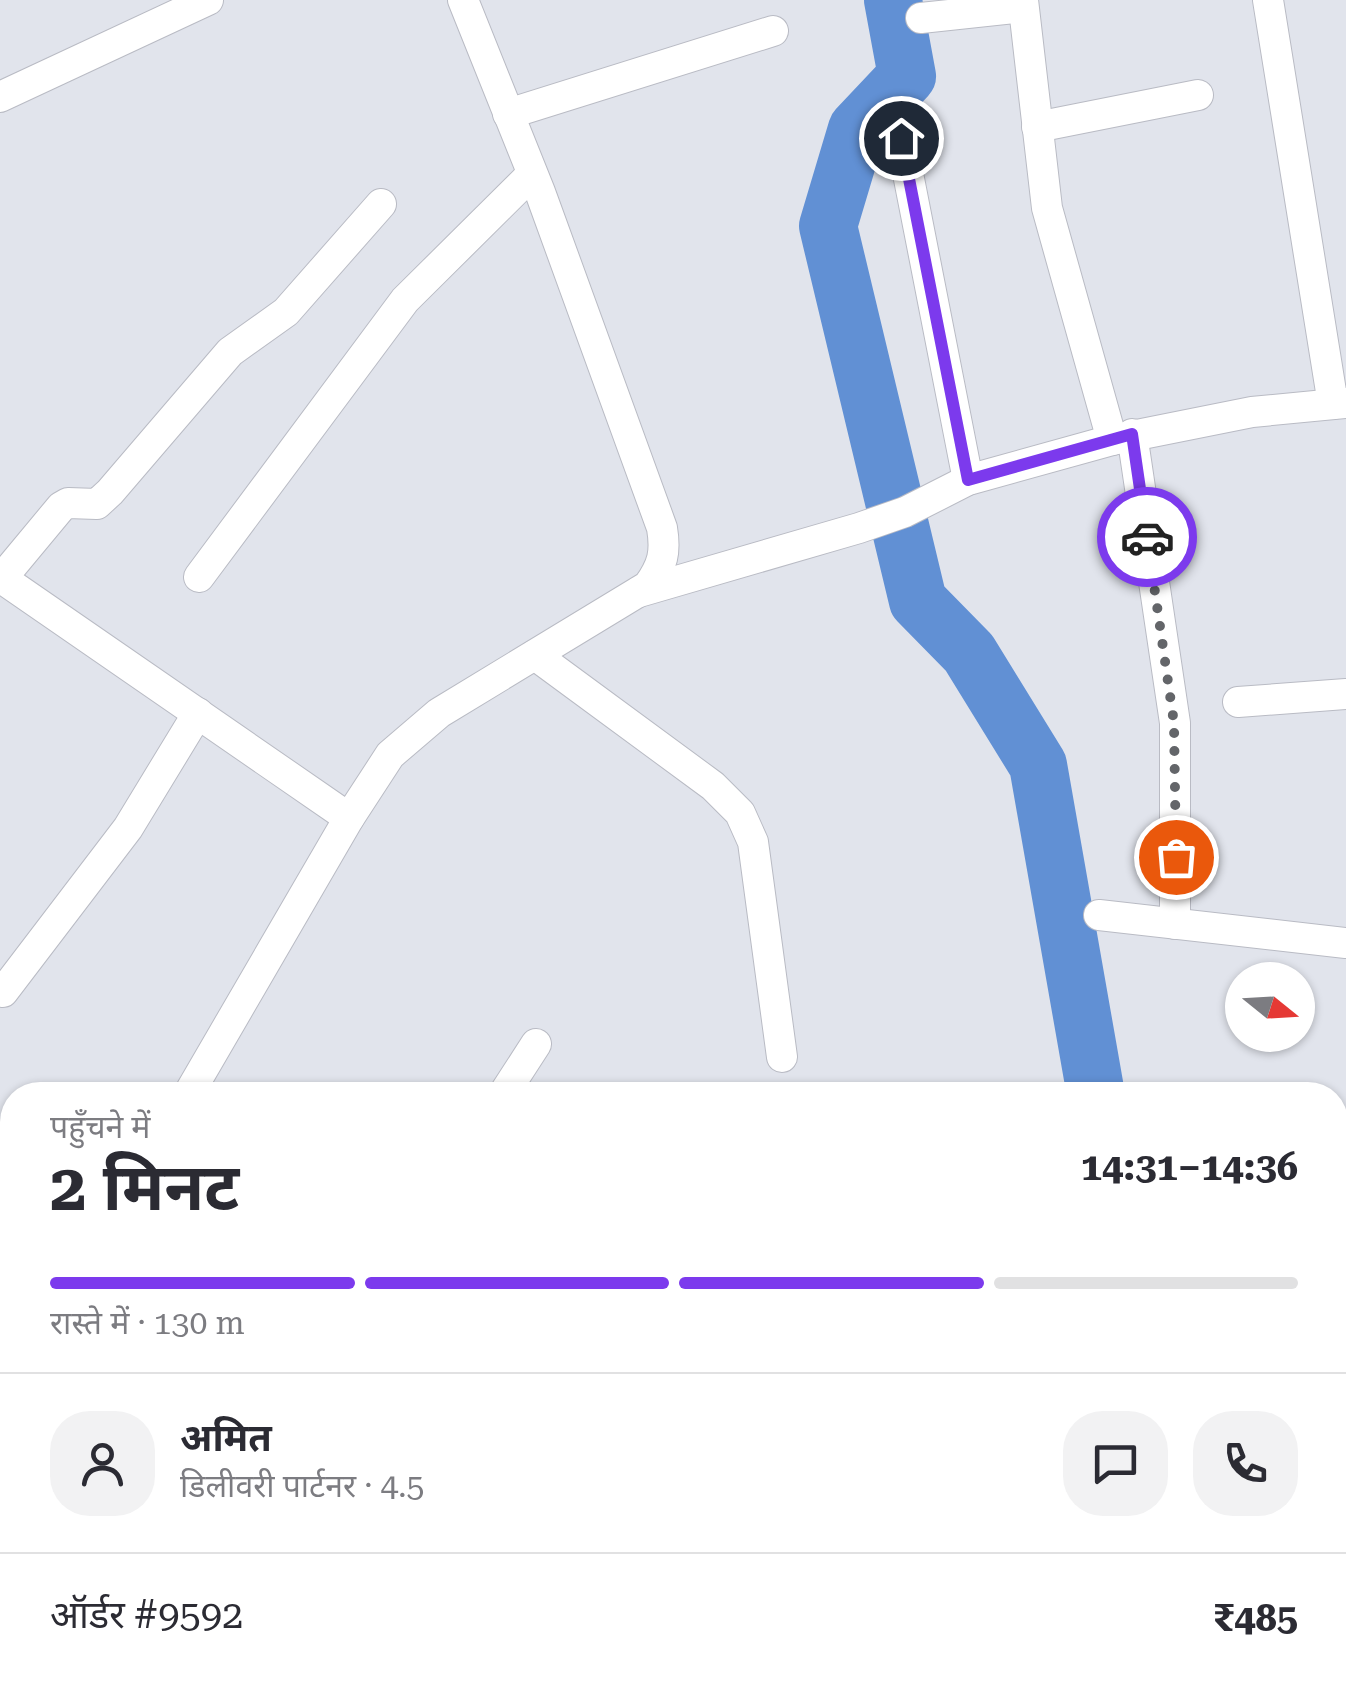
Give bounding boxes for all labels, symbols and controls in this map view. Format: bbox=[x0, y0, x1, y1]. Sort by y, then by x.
pin bbox=[859, 96, 944, 181]
icon: home bbox=[874, 111, 929, 166]
courier bbox=[1097, 487, 1197, 587]
icon: car bbox=[1120, 510, 1175, 565]
pin bbox=[1134, 815, 1219, 900]
icon: bag bbox=[1149, 830, 1204, 885]
north arrow bbox=[1225, 962, 1315, 1052]
map controls bbox=[1225, 962, 1315, 1052]
text: पहुँचने में bbox=[50, 1108, 150, 1146]
text: 14:31–14:36 bbox=[1081, 1145, 1298, 1189]
text: 2 मिनट bbox=[50, 1150, 239, 1226]
text: रास्ते में · 130 m bbox=[50, 1304, 245, 1342]
button: person bbox=[50, 1411, 155, 1516]
button: chat bbox=[1063, 1411, 1168, 1516]
button: phone bbox=[1193, 1411, 1298, 1516]
text: अमित bbox=[180, 1416, 272, 1460]
text: डिलीवरी पार्टनर · 4.5 bbox=[180, 1467, 424, 1505]
text: ऑर्डर #9592 bbox=[50, 1593, 243, 1637]
text: ₹485 bbox=[1213, 1596, 1298, 1640]

